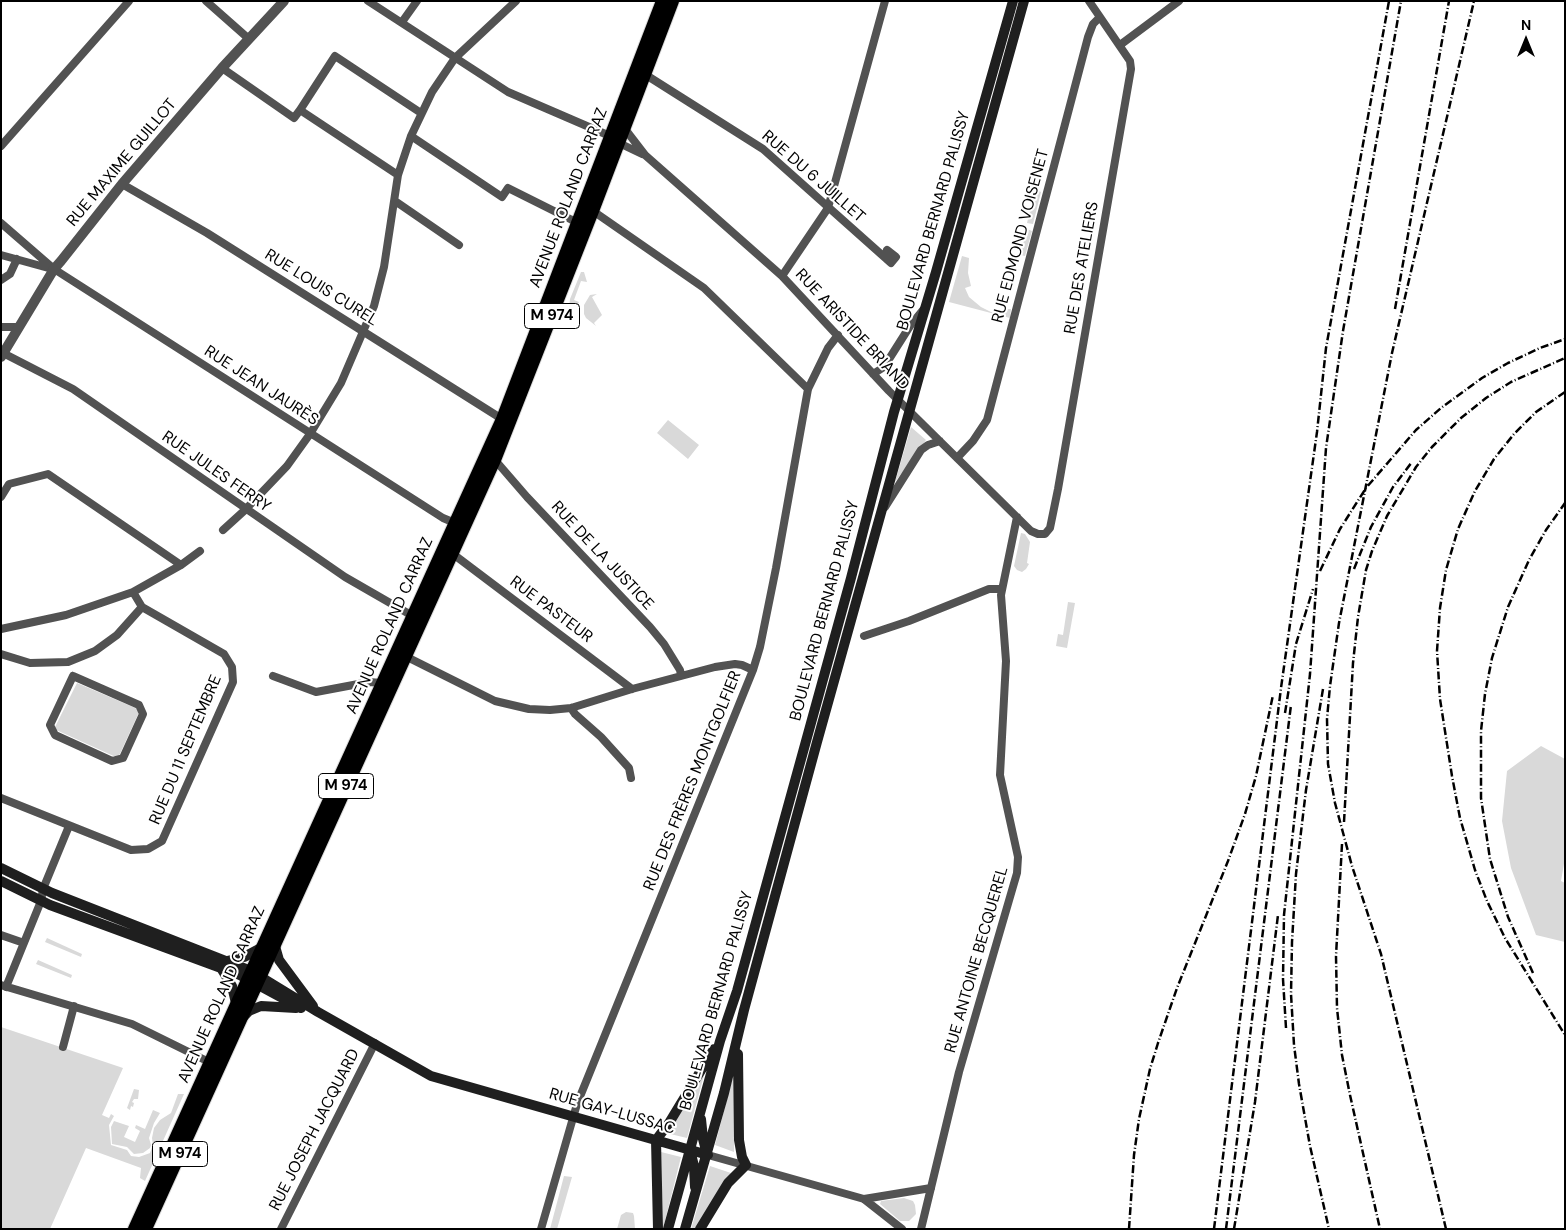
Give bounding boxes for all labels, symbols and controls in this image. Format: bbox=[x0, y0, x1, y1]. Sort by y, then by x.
north arrow bbox=[1501, 15, 1551, 65]
text: N bbox=[1521, 16, 1531, 34]
street label: RUE MAXIME GUILLOT bbox=[63, 95, 181, 231]
street label: AVENUE ROLAND CARRAZ bbox=[526, 105, 612, 291]
street label: BOULEVARD BERNARD PALISSY bbox=[893, 109, 975, 333]
street label: RUE DU 6 JUILLET bbox=[757, 127, 869, 227]
street label: RUE EDMOND VOISENET bbox=[989, 147, 1053, 325]
street label: RUE DES ATELIERS bbox=[1061, 200, 1103, 336]
street label: RUE LOUIS CUREL bbox=[261, 245, 381, 331]
street label: RUE ARISTIDE BRIAND bbox=[791, 265, 913, 395]
road number: M 974 bbox=[524, 304, 580, 328]
street label: RUE JEAN JAURÈS bbox=[200, 342, 322, 430]
street label: RUE JULES FERRY bbox=[158, 427, 274, 517]
street label: RUE DE LA JUSTICE bbox=[547, 498, 657, 614]
street label: BOULEVARD BERNARD PALISSY bbox=[786, 499, 864, 723]
street label: AVENUE ROLAND CARRAZ bbox=[342, 535, 438, 717]
street label: RUE PASTEUR bbox=[506, 573, 596, 647]
street label: RUE DES FRÈRES MONTGOLFIER bbox=[640, 668, 746, 894]
street label: RUE DU 11 SEPTEMBRE bbox=[146, 672, 226, 828]
road number: M 974 bbox=[318, 774, 374, 798]
street label: RUE ANTOINE BECQUEREL bbox=[941, 865, 1013, 1055]
street label: BOULEVARD BERNARD PALISSY bbox=[676, 889, 758, 1113]
street label: AVENUE ROLAND CARRAZ bbox=[174, 904, 270, 1086]
street label: RUE JOSEPH JACQUARD bbox=[266, 1046, 364, 1214]
street label: RUE GAY-LUSSAC bbox=[547, 1085, 677, 1139]
road number: M 974 bbox=[152, 1142, 208, 1166]

